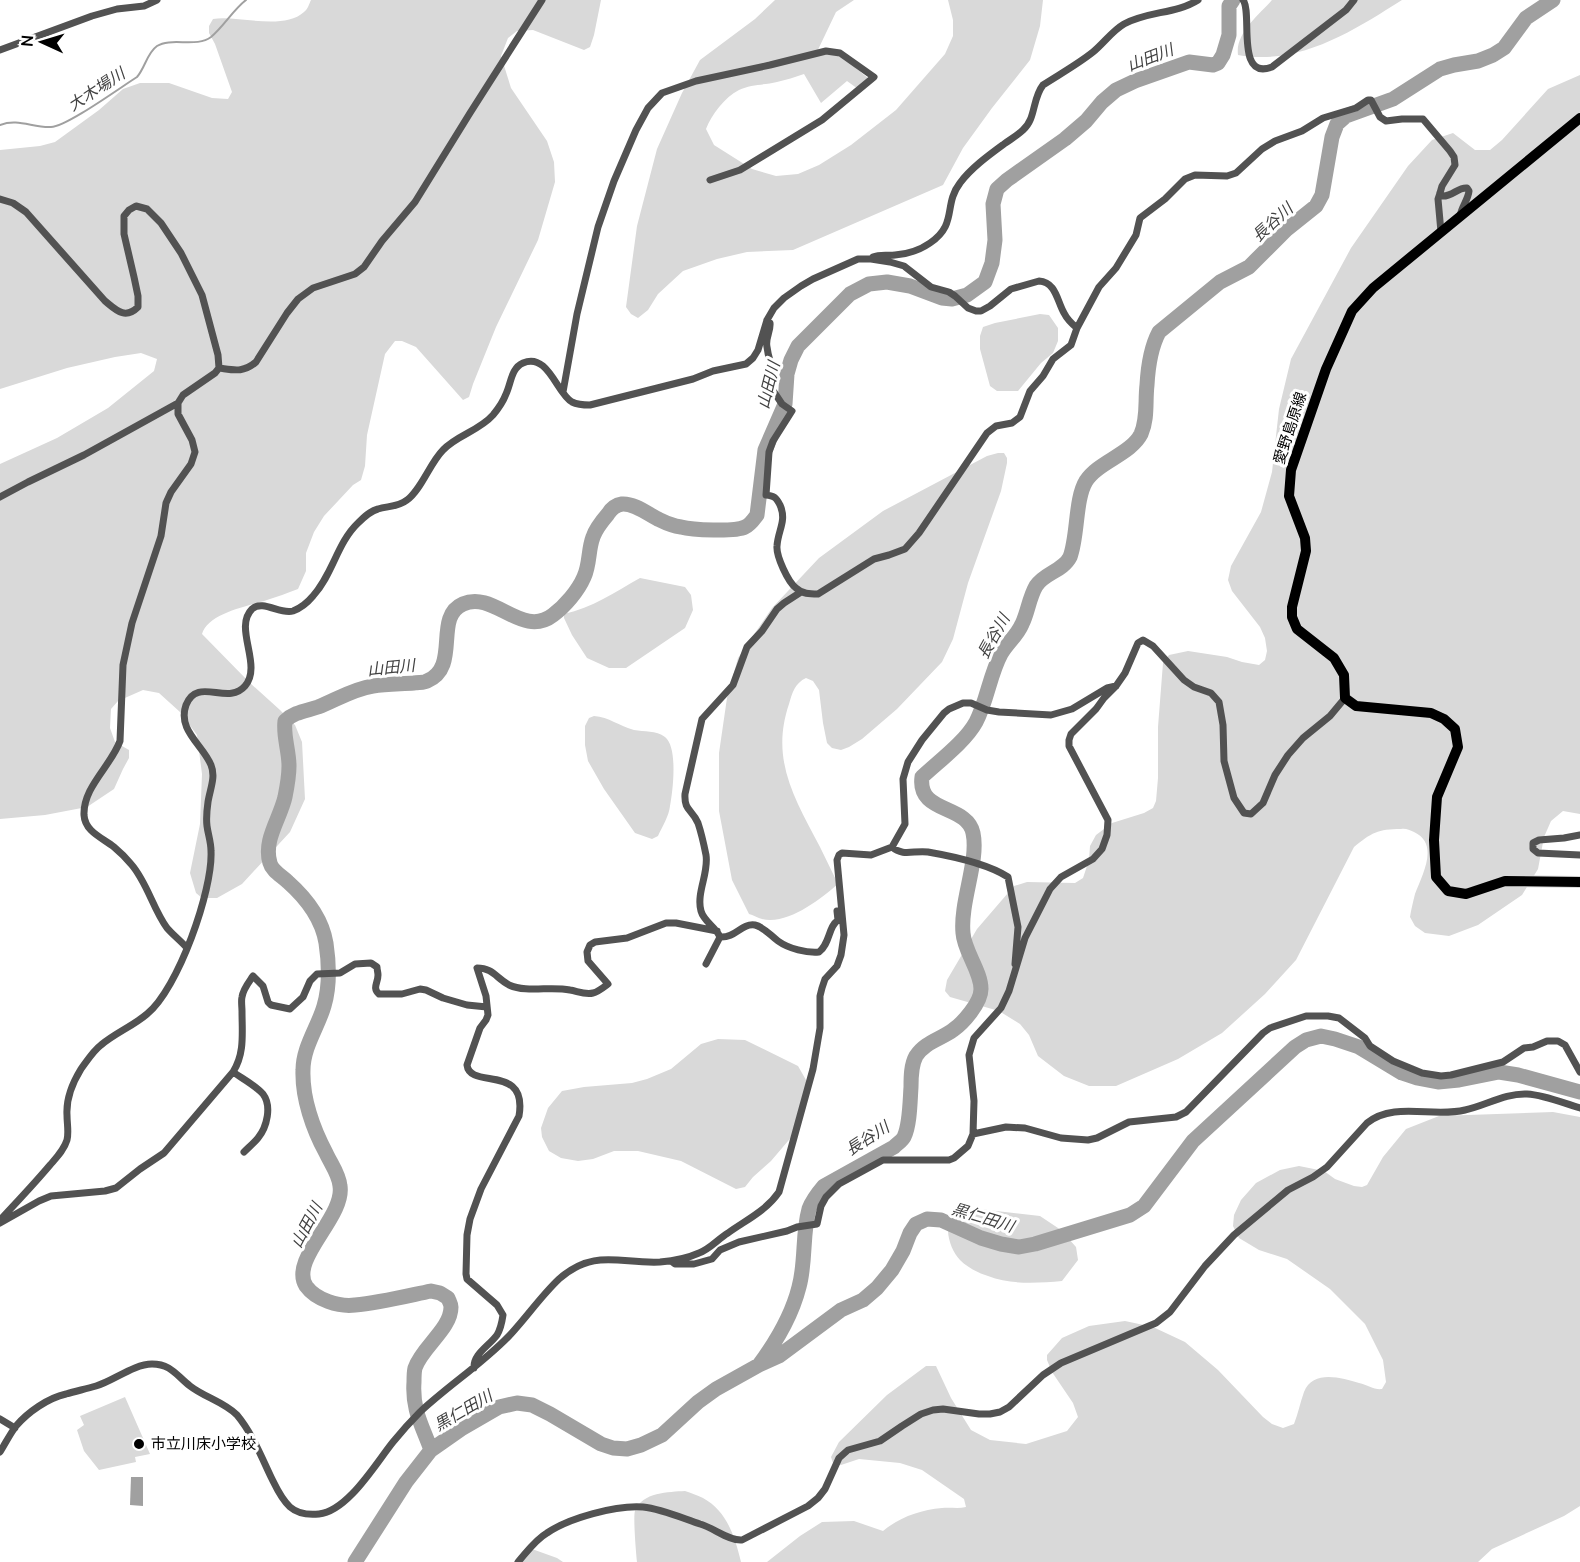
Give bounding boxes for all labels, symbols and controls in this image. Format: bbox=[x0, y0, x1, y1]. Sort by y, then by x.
north arrow bbox=[12, 12, 72, 72]
text: N bbox=[16, 34, 38, 47]
water label: 山田川 bbox=[1124, 37, 1178, 76]
water label: 大木場川 bbox=[63, 61, 130, 116]
water label: 長谷川 bbox=[1247, 196, 1299, 246]
water label: 山田川 bbox=[752, 357, 785, 411]
street label: 愛野島原線 bbox=[1268, 389, 1311, 467]
water label: 長谷川 bbox=[972, 608, 1015, 662]
water label: 山田川 bbox=[366, 653, 418, 680]
water label: 長谷川 bbox=[841, 1115, 895, 1160]
water label: 山田川 bbox=[285, 1197, 328, 1251]
water label: 黒仁田川 bbox=[949, 1197, 1019, 1237]
water label: 黒仁田川 bbox=[430, 1383, 498, 1436]
place label: 市立川床小学校 bbox=[151, 1433, 256, 1454]
marker: 市立川床小学校 bbox=[132, 1437, 146, 1451]

